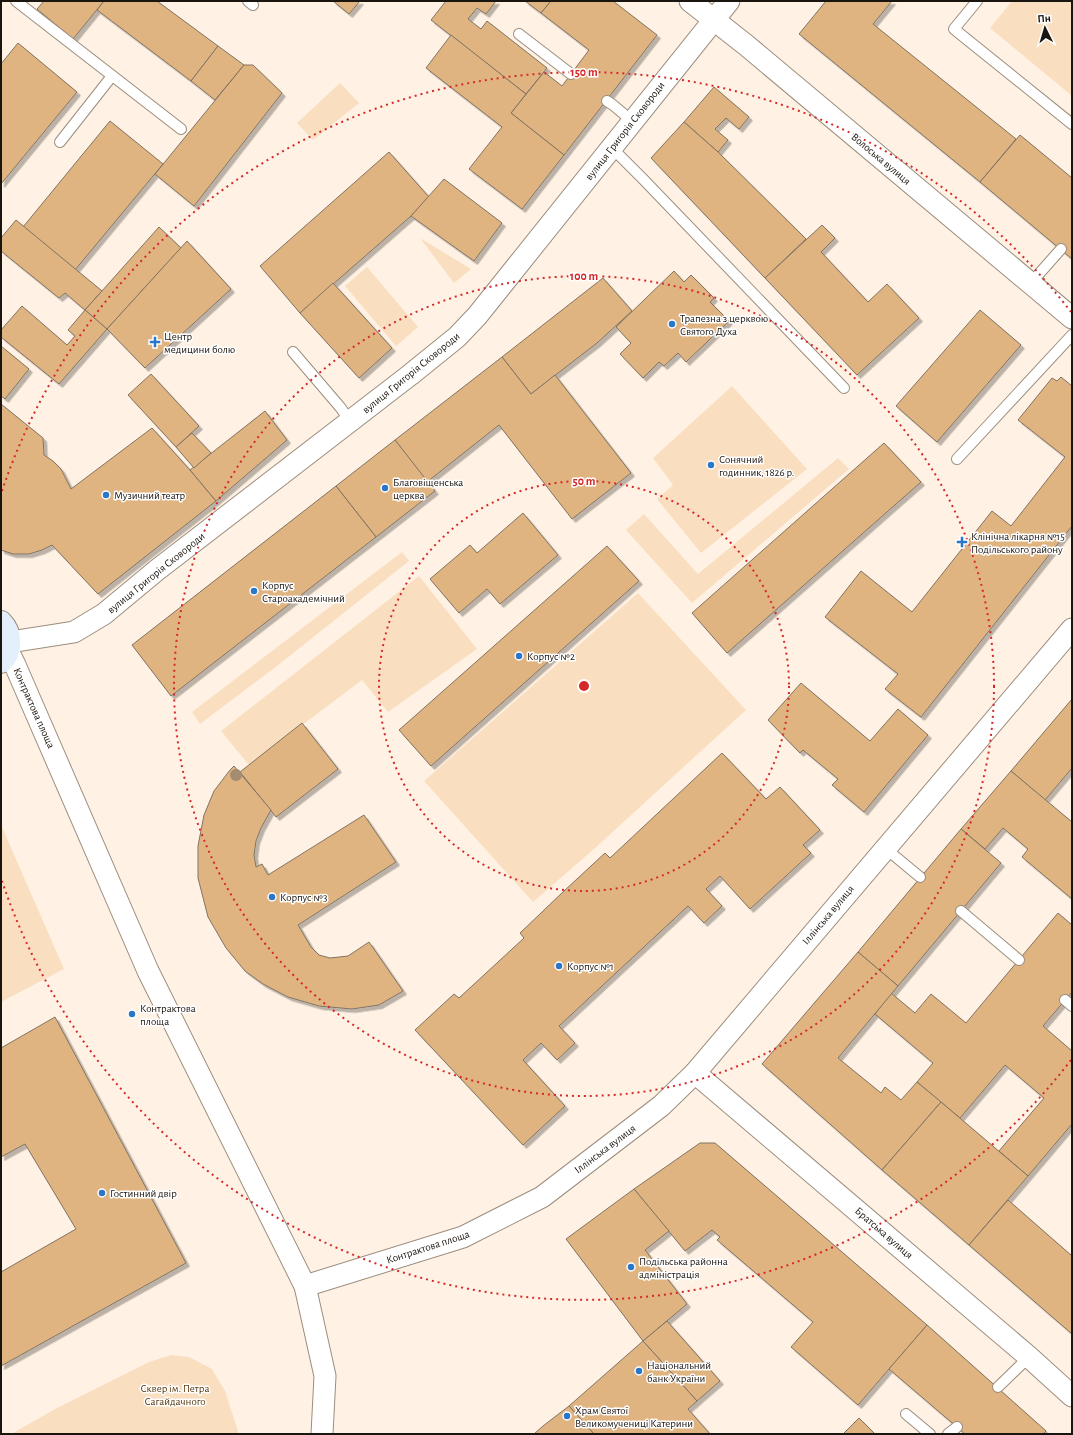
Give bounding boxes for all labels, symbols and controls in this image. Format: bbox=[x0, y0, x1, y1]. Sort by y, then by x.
north arrow bbox=[1025, 8, 1065, 48]
text: Пн bbox=[1037, 12, 1051, 25]
text: 150 m bbox=[570, 66, 598, 78]
street label: вулиця Григорія Сковороди bbox=[583, 80, 667, 182]
street label: Волоська вулиця bbox=[849, 131, 913, 187]
text: 100 m bbox=[570, 270, 598, 282]
place label: Трапезна з церквою Святого Духа bbox=[680, 313, 768, 337]
marker: Трапезна з церквою Святого Духа bbox=[667, 319, 677, 329]
street label: вулиця Григорія Сковороди bbox=[360, 330, 462, 416]
place label: Центр медицини болю bbox=[164, 331, 235, 355]
marker: Центр медицини болю bbox=[149, 336, 161, 348]
place label: Сонячний годинник, 1826 р. bbox=[719, 454, 794, 478]
marker: Сонячний годинник, 1826 р. bbox=[706, 460, 716, 470]
text: 50 m bbox=[573, 475, 596, 487]
place label: Благовіщенська церква bbox=[393, 477, 463, 501]
marker: Благовіщенська церква bbox=[380, 483, 390, 493]
marker: Музичний театр bbox=[101, 490, 111, 500]
place label: Музичний театр bbox=[114, 490, 185, 501]
street label: вулиця Григорія Сковороди bbox=[105, 530, 207, 616]
place label: Клінічна лікарня №15 Подільського району bbox=[971, 531, 1065, 555]
marker: Клінічна лікарня №15 Подільського району bbox=[956, 536, 968, 548]
place label: Корпус Староакадемічний bbox=[262, 580, 345, 604]
marker: Корпус Староакадемічний bbox=[249, 586, 259, 596]
marker: Корпус №2 bbox=[514, 651, 524, 661]
place label: Корпус №2 bbox=[527, 651, 575, 662]
street label: Контрактова площа bbox=[11, 666, 57, 750]
centre of rings bbox=[577, 679, 591, 693]
street label: Іллінська вулиця bbox=[800, 883, 856, 947]
marker: Корпус №3 bbox=[267, 892, 277, 902]
place label: Корпус №3 bbox=[280, 892, 328, 903]
marker: Корпус №1 bbox=[554, 961, 564, 971]
place label: Корпус №1 bbox=[567, 961, 614, 972]
place label: Контрактова площа bbox=[140, 1003, 196, 1027]
marker: Контрактова площа bbox=[127, 1009, 137, 1019]
street label: Іллінська вулиця bbox=[572, 1122, 638, 1176]
marker: Гостинний двір bbox=[97, 1188, 107, 1198]
place label: Гостинний двір bbox=[110, 1188, 177, 1199]
street label: Братська вулиця bbox=[853, 1205, 915, 1261]
street label: Контрактова площа bbox=[385, 1228, 471, 1266]
place label: Подільська районна адміністрація bbox=[639, 1256, 728, 1280]
marker: Подільська районна адміністрація bbox=[626, 1262, 636, 1272]
place label: Національний банк України bbox=[647, 1360, 711, 1384]
marker: Національний банк України bbox=[634, 1366, 644, 1376]
park label: Сквер ім. Петра Сагайдачного bbox=[141, 1383, 209, 1407]
place label: Храм Святої Великомучениці Катерини bbox=[575, 1405, 693, 1429]
marker: Храм Святої Великомучениці Катерини bbox=[562, 1411, 572, 1421]

